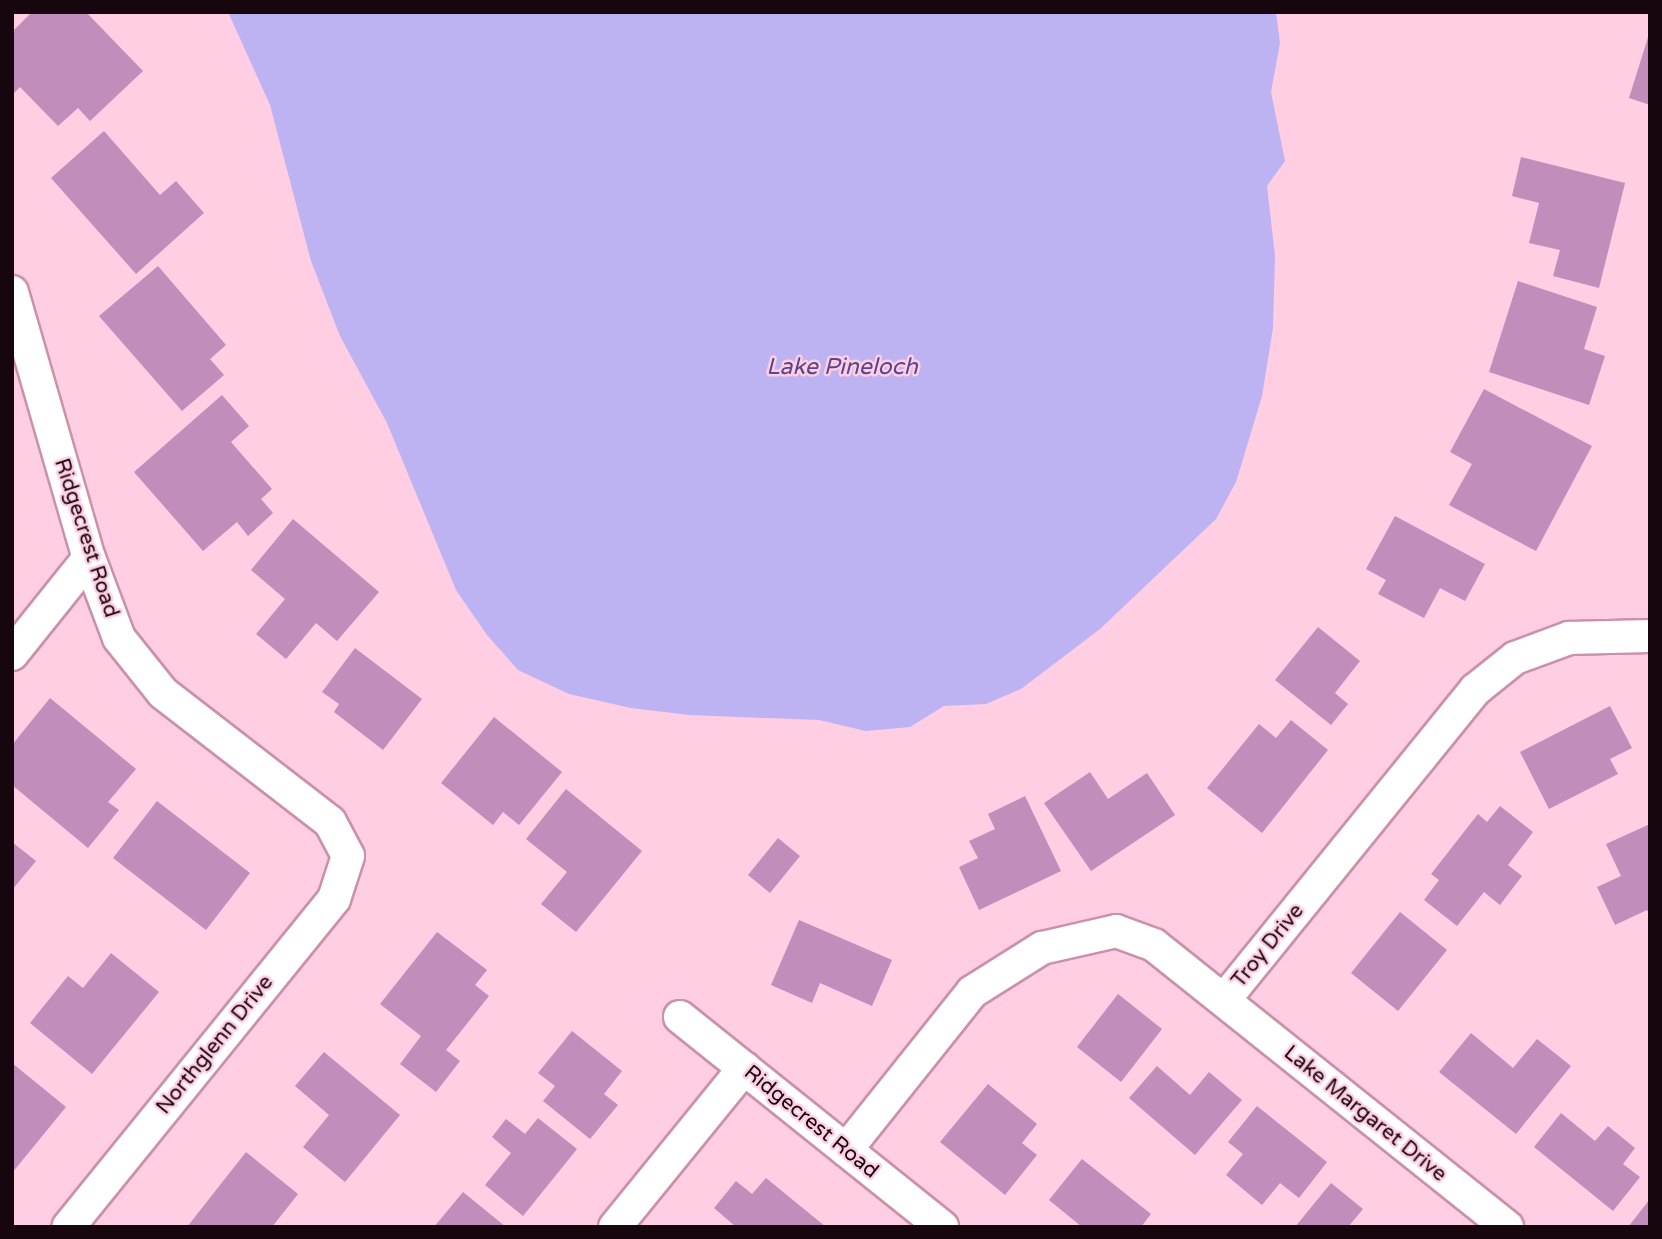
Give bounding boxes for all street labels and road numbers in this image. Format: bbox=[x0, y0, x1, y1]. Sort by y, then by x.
street label: Ridgecrest Road bbox=[48, 455, 124, 621]
street label: Troy Drive bbox=[1227, 899, 1309, 993]
street label: Northglenn Drive bbox=[151, 971, 279, 1119]
street label: Lake Margaret Drive bbox=[1279, 1041, 1451, 1187]
street label: Ridgecrest Road bbox=[739, 1060, 883, 1184]

